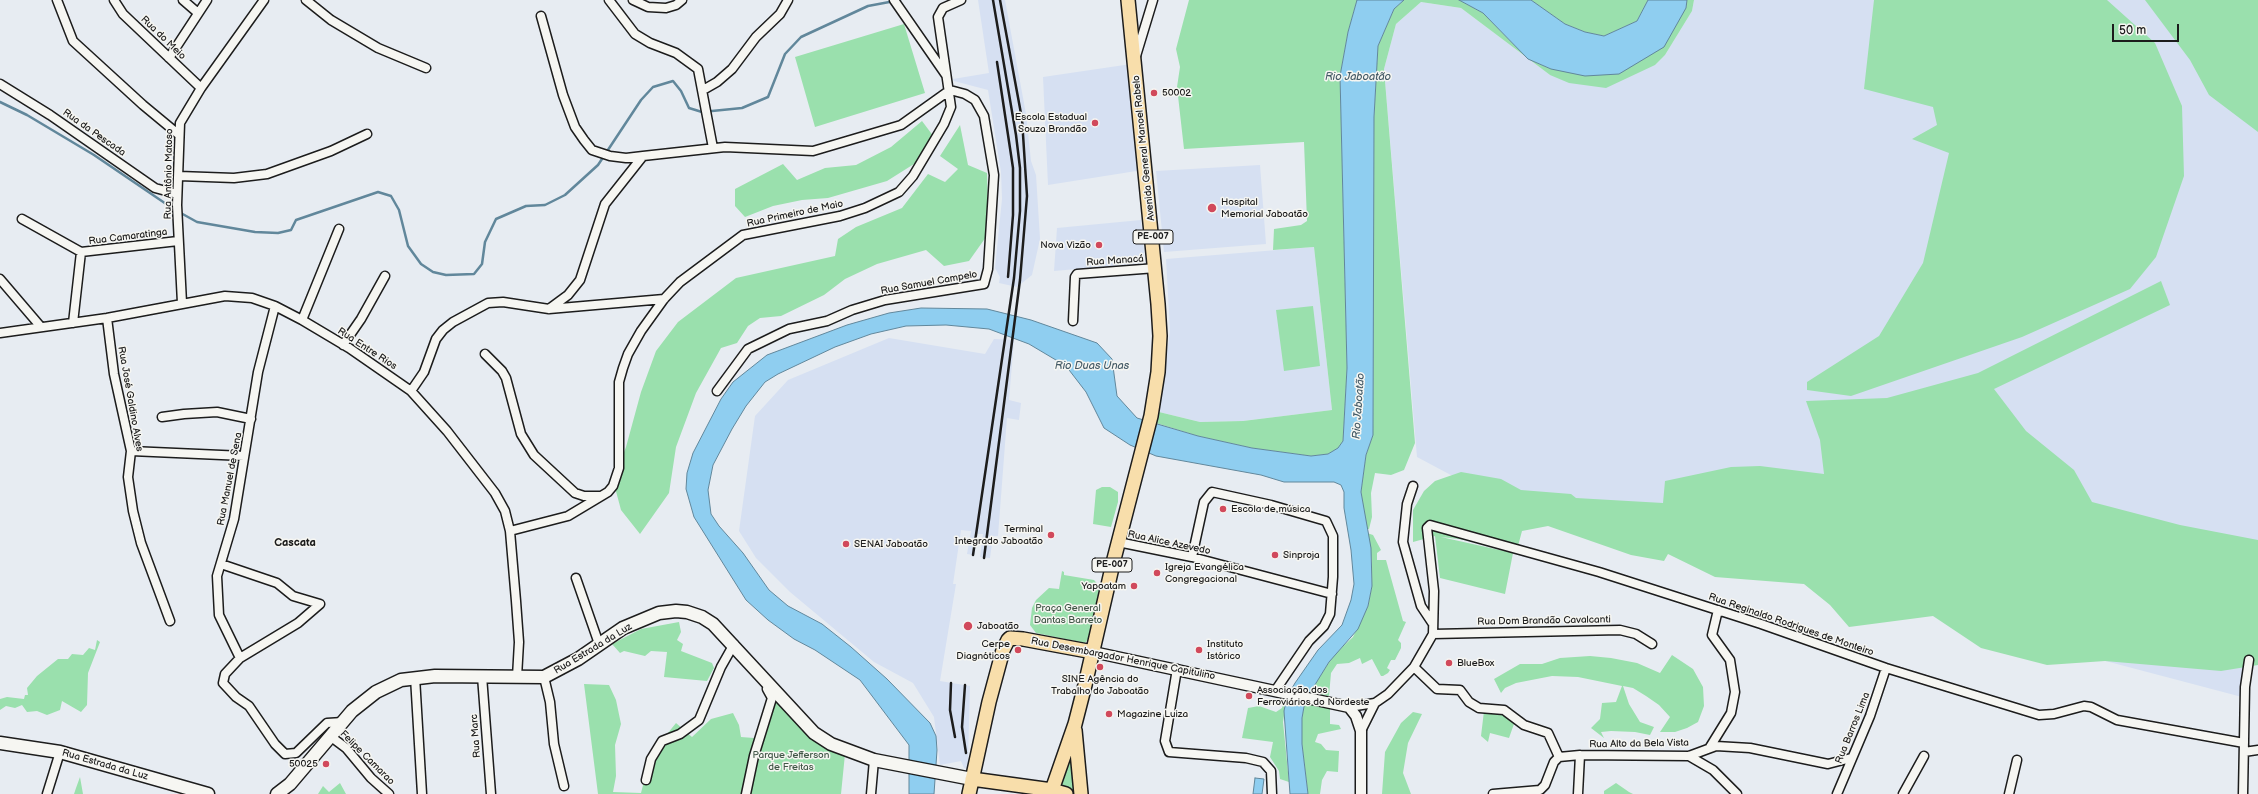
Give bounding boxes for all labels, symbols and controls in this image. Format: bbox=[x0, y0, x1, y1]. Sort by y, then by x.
street label: Rua do Meio bbox=[138, 14, 188, 62]
scale bar bbox=[2114, 16, 2181, 42]
text: 50 m bbox=[2119, 23, 2146, 38]
water label: Rio Jaboatão bbox=[1325, 70, 1391, 84]
street label: Avenida General Manoel Rabelo bbox=[1130, 75, 1158, 221]
place label: 50002 bbox=[1162, 87, 1191, 99]
marker: 50002 bbox=[1149, 88, 1159, 98]
street label: Rua da Pescada bbox=[60, 107, 128, 159]
place label: Escola Estadual Souza Brandão bbox=[1015, 111, 1087, 134]
marker: Escola Estadual Souza Brandão bbox=[1090, 118, 1100, 128]
street label: Rua Antônio Matoso bbox=[162, 128, 176, 220]
place label: Hospital Memorial Jaboatão bbox=[1221, 196, 1308, 220]
street label: Rua Primeiro de Maio bbox=[746, 198, 844, 230]
marker: Hospital Memorial Jaboatão bbox=[1206, 202, 1218, 214]
street label: Rua Camaratinga bbox=[88, 226, 168, 248]
road number: PE-007 bbox=[1133, 230, 1173, 244]
place label: Nova Vizão bbox=[1040, 239, 1091, 251]
marker: Nova Vizão bbox=[1094, 240, 1104, 250]
street label: Rua Manacá bbox=[1086, 253, 1144, 269]
street label: Rua Samuel Campelo bbox=[880, 269, 978, 297]
street label: Rua Entre Rios bbox=[335, 325, 399, 373]
street label: Rua José Galdino Alves bbox=[115, 345, 145, 453]
water label: Rio Duas Unas bbox=[1055, 359, 1129, 373]
water label: Rio Jaboatão bbox=[1350, 373, 1368, 439]
street label: Rua Manuel de Sena bbox=[215, 431, 245, 527]
place label: Escola de música bbox=[1231, 503, 1310, 515]
marker: Escola de música bbox=[1218, 504, 1228, 514]
place label: Terminal Integrado Jaboatão bbox=[955, 523, 1043, 546]
street label: Rua Alice Azevedo bbox=[1127, 528, 1211, 558]
marker: Terminal Integrado Jaboatão bbox=[1046, 530, 1056, 540]
district label: Cascata bbox=[274, 536, 316, 550]
place label: SENAI Jaboatão bbox=[854, 538, 928, 550]
marker: SENAI Jaboatão bbox=[841, 539, 851, 549]
place label: Sinproja bbox=[1283, 549, 1320, 561]
marker: Sinproja bbox=[1270, 550, 1280, 560]
road number: PE-007 bbox=[1092, 558, 1132, 572]
place label: Igreja Evangélica Congregacional bbox=[1165, 561, 1244, 584]
marker: Igreja Evangélica Congregacional bbox=[1152, 568, 1162, 578]
place label: Yapoatam bbox=[1082, 580, 1126, 592]
marker: Yapoatam bbox=[1129, 581, 1139, 591]
street label: Rua Reginaldo Rodrigues de Monteiro bbox=[1707, 591, 1875, 659]
park label: Praça General Dantas Barreto bbox=[1034, 602, 1102, 626]
street label: Rua Dom Brandão Cavalcanti bbox=[1477, 614, 1611, 628]
marker: Jaboatão bbox=[962, 620, 974, 632]
place label: Jaboatão bbox=[977, 620, 1019, 632]
street label: Rua Estrada da Luz bbox=[552, 621, 634, 677]
street label: Rua Desembargador Henrique Capitulino bbox=[1030, 635, 1216, 683]
place label: Cerpe Diagnóticos bbox=[956, 638, 1010, 662]
place label: Instituto Istórico bbox=[1207, 638, 1243, 662]
marker: Cerpe Diagnóticos bbox=[1013, 645, 1023, 655]
marker: Instituto Istórico bbox=[1194, 645, 1204, 655]
place label: BlueBox bbox=[1457, 657, 1494, 669]
marker: BlueBox bbox=[1444, 658, 1454, 668]
marker: SINE Agência do Trabalho do Jaboatão bbox=[1095, 662, 1105, 672]
place label: SINE Agência do Trabalho do Jaboatão bbox=[1051, 673, 1149, 696]
place label: Associação dos Ferroviários do Nordeste bbox=[1257, 684, 1369, 708]
marker: Associação dos Ferroviários do Nordeste bbox=[1244, 691, 1254, 701]
street label: Rua Barros Lima bbox=[1833, 691, 1873, 765]
place label: Magazine Luiza bbox=[1117, 708, 1188, 720]
marker: Magazine Luiza bbox=[1104, 709, 1114, 719]
street label: Rua Marc bbox=[468, 714, 484, 758]
street label: Felipe Camarao bbox=[337, 728, 397, 788]
street label: Rua Alto da Bela Vista bbox=[1589, 737, 1689, 751]
street label: Rua Estrada da Luz bbox=[61, 747, 149, 783]
park label: Parque Jefferson de Freitas bbox=[753, 749, 829, 772]
place label: 50025 bbox=[289, 758, 318, 770]
marker: 50025 bbox=[321, 759, 331, 769]

